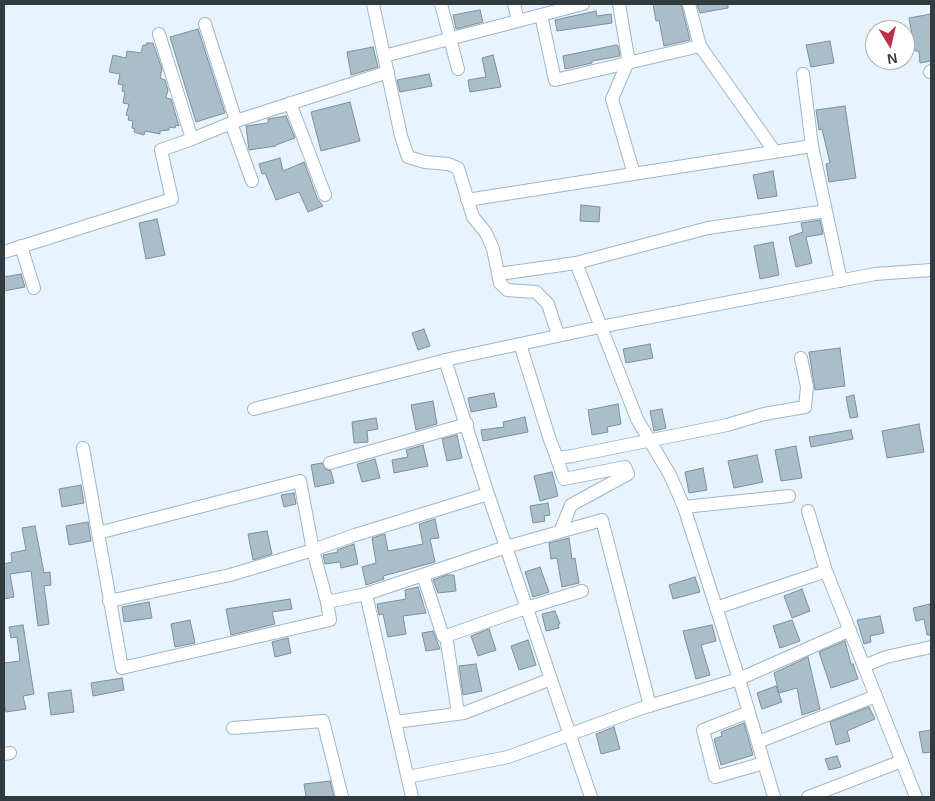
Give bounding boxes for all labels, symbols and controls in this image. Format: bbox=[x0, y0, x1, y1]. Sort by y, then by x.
north arrow bbox=[865, 20, 915, 70]
text: N bbox=[886, 50, 898, 68]

